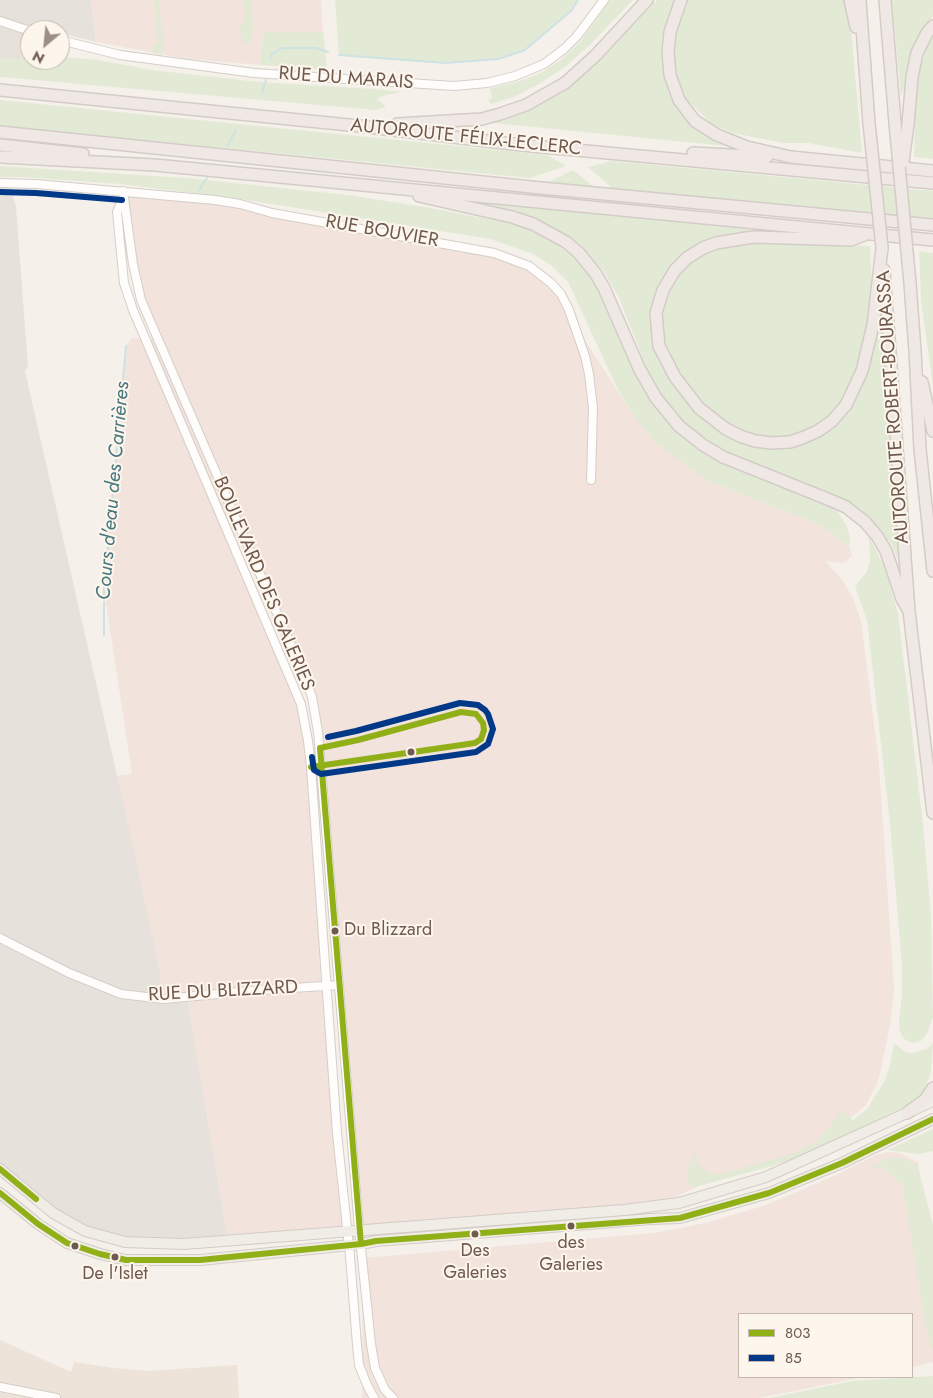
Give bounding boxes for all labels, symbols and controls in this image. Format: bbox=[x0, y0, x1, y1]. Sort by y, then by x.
north arrow bbox=[20, 20, 70, 70]
text: N bbox=[29, 46, 48, 69]
street label: RUE DU MARAIS bbox=[278, 63, 414, 95]
street label: AUTOROUTE FÉLIX-LECLERC bbox=[349, 115, 583, 161]
street label: RUE BOUVIER bbox=[324, 211, 440, 253]
street label: AUTOROUTE ROBERT-BOURASSA bbox=[873, 270, 915, 544]
water label: Cours d'eau des Carrières bbox=[92, 381, 136, 601]
street label: BOULEVARD DES GALERIES bbox=[208, 474, 318, 694]
unlabelled marker bbox=[406, 747, 416, 757]
place label: Du Blizzard bbox=[344, 920, 432, 942]
marker: Du Blizzard bbox=[330, 926, 340, 936]
street label: RUE DU BLIZZARD bbox=[148, 977, 298, 1007]
marker: des Galeries bbox=[566, 1221, 576, 1231]
marker: Des Galeries bbox=[470, 1229, 480, 1239]
place label: des Galeries bbox=[539, 1233, 603, 1276]
unlabelled marker bbox=[70, 1241, 80, 1251]
place label: Des Galeries bbox=[443, 1241, 507, 1284]
marker: De l'Islet bbox=[110, 1252, 120, 1262]
place label: De l'Islet bbox=[82, 1264, 148, 1286]
legend bbox=[738, 1313, 913, 1378]
text: 803 bbox=[785, 1322, 810, 1344]
text: 85 bbox=[785, 1347, 802, 1369]

